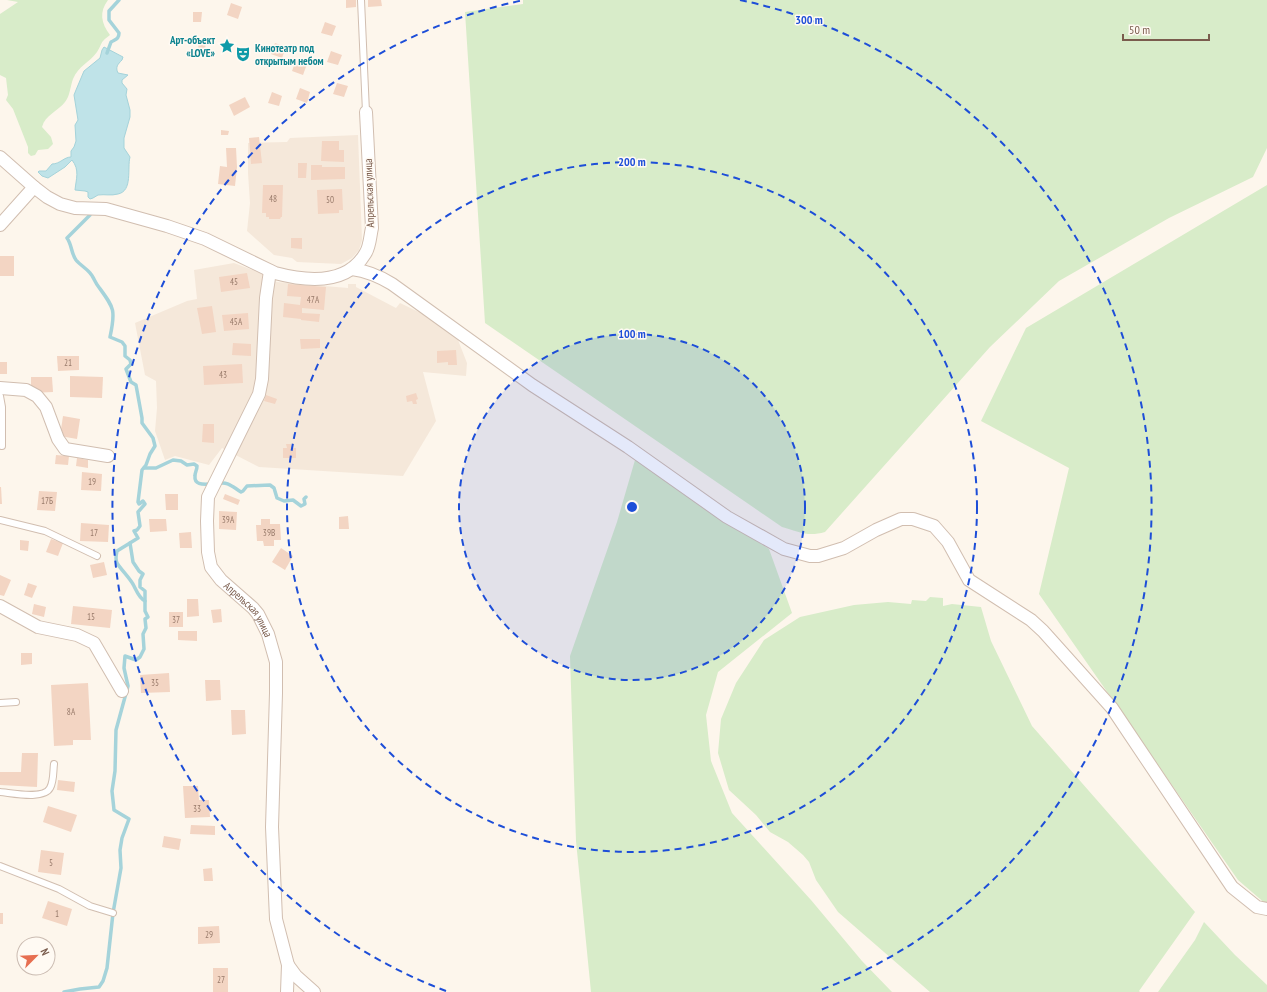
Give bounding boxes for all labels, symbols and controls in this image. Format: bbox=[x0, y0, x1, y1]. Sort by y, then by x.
text: 300 m bbox=[795, 12, 823, 27]
scale bar bbox=[1123, 16, 1209, 42]
text: 50 m bbox=[1129, 22, 1150, 37]
place label: Арт-объект «LOVE» bbox=[169, 33, 216, 60]
place icon: Арт-объект «LOVE» bbox=[218, 37, 236, 55]
place label: Кинотеатр под открытым небом bbox=[255, 41, 324, 68]
theatre icon: Кинотеатр под открытым небом bbox=[234, 45, 252, 63]
text: 200 m bbox=[618, 154, 646, 169]
street label: Апрельская улица bbox=[361, 158, 377, 228]
house number: 48 bbox=[269, 193, 277, 204]
house number: 50 bbox=[326, 194, 334, 205]
house number: 45 bbox=[230, 276, 238, 287]
house number: 47А bbox=[307, 294, 320, 305]
house number: 45А bbox=[230, 316, 243, 327]
text: 100 m bbox=[618, 326, 646, 341]
house number: 21 bbox=[64, 357, 72, 368]
house number: 43 bbox=[219, 369, 227, 380]
house number: 19 bbox=[88, 476, 96, 487]
house number: 17Б bbox=[41, 495, 53, 506]
centre of rings bbox=[625, 500, 639, 514]
house number: 39А bbox=[222, 514, 235, 525]
house number: 17 bbox=[90, 527, 98, 538]
house number: 39В bbox=[263, 527, 275, 538]
street label: Апрельская улица bbox=[221, 579, 275, 638]
house number: 15 bbox=[87, 611, 95, 622]
house number: 37 bbox=[172, 614, 180, 625]
house number: 35 bbox=[151, 677, 159, 688]
house number: 8А bbox=[67, 706, 76, 717]
house number: 33 bbox=[193, 803, 201, 814]
house number: 5 bbox=[49, 857, 53, 868]
house number: 1 bbox=[55, 908, 59, 919]
house number: 29 bbox=[205, 929, 213, 940]
north arrow bbox=[16, 936, 56, 976]
text: N bbox=[38, 946, 53, 958]
house number: 27 bbox=[217, 974, 225, 985]

